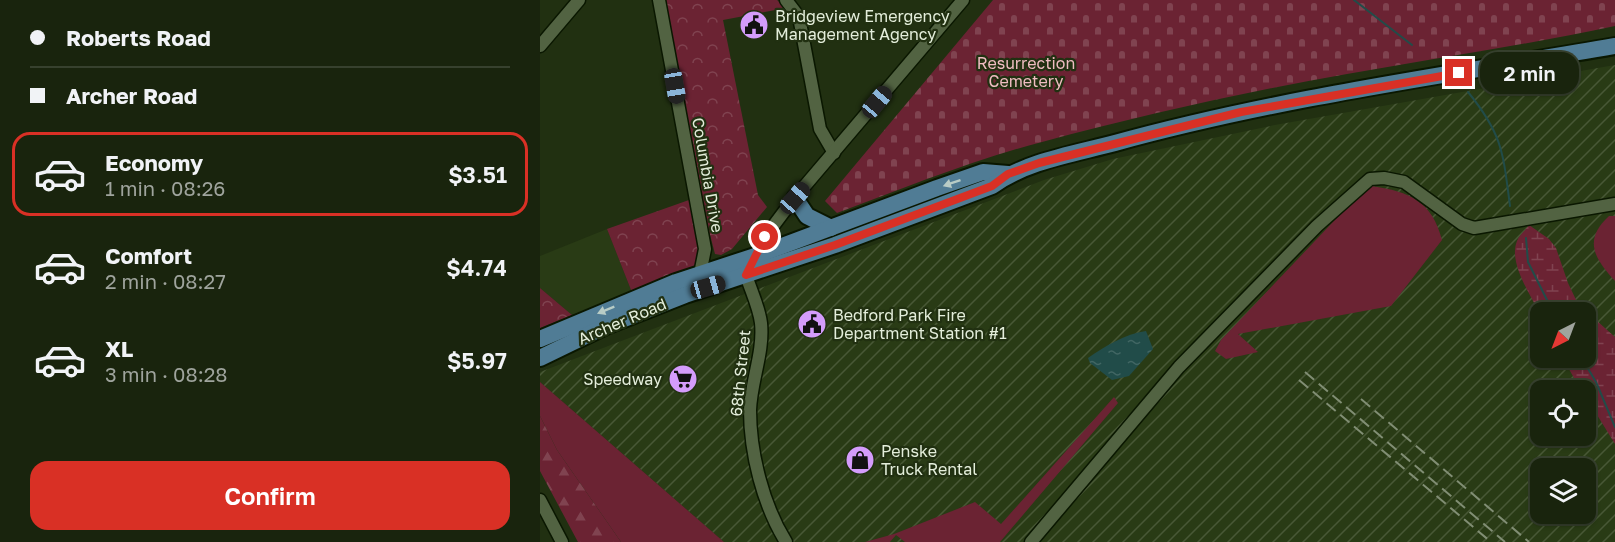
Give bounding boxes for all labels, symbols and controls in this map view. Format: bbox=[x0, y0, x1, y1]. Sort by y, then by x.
place label: Bridgeview Emergency Management Agency bbox=[775, 6, 950, 44]
public building icon: Bridgeview Emergency Management Agency bbox=[738, 9, 770, 41]
text: Roberts Road bbox=[66, 24, 211, 51]
callout: 2 min bbox=[1480, 52, 1579, 94]
park label: Resurrection Cemetery bbox=[977, 53, 1075, 91]
route end bbox=[1445, 59, 1472, 86]
text: 2 min bbox=[1504, 61, 1556, 85]
car bbox=[663, 67, 687, 105]
text: Archer Road bbox=[66, 82, 197, 109]
car bbox=[859, 82, 895, 122]
street label: Columbia Drive bbox=[688, 116, 728, 234]
icon: car bbox=[33, 147, 87, 201]
text: Economy bbox=[105, 149, 203, 176]
text: $3.51 bbox=[448, 161, 507, 188]
text: 1 min · 08:26 bbox=[105, 176, 225, 200]
car bbox=[776, 179, 814, 217]
one-way arrow bbox=[942, 179, 960, 189]
route start bbox=[751, 223, 778, 250]
icon: car bbox=[33, 240, 87, 294]
text: Comfort bbox=[105, 242, 192, 269]
text: $4.74 bbox=[446, 254, 507, 281]
text: 2 min · 08:27 bbox=[105, 269, 226, 293]
car bbox=[688, 273, 728, 301]
street label: Archer Road bbox=[575, 293, 669, 349]
north arrow bbox=[1530, 302, 1596, 368]
map controls bbox=[1530, 302, 1596, 524]
one-way arrow bbox=[597, 305, 615, 315]
place label: Bedford Park Fire Department Station #1 bbox=[833, 305, 1007, 343]
public building icon: Bedford Park Fire Department Station #1 bbox=[796, 308, 828, 340]
street label: 68th Street bbox=[726, 329, 754, 417]
icon: car bbox=[33, 333, 87, 387]
text: XL bbox=[105, 335, 133, 362]
text: $5.97 bbox=[447, 347, 507, 374]
text: 3 min · 08:28 bbox=[105, 362, 227, 386]
supermarket icon: Speedway bbox=[667, 363, 699, 395]
place label: Speedway bbox=[583, 369, 662, 389]
button: locate bbox=[1530, 380, 1596, 446]
place label: Penske Truck Rental bbox=[881, 441, 977, 479]
shop icon: Penske Truck Rental bbox=[844, 444, 876, 476]
button: layers bbox=[1530, 458, 1596, 524]
button: Confirm bbox=[30, 461, 510, 530]

